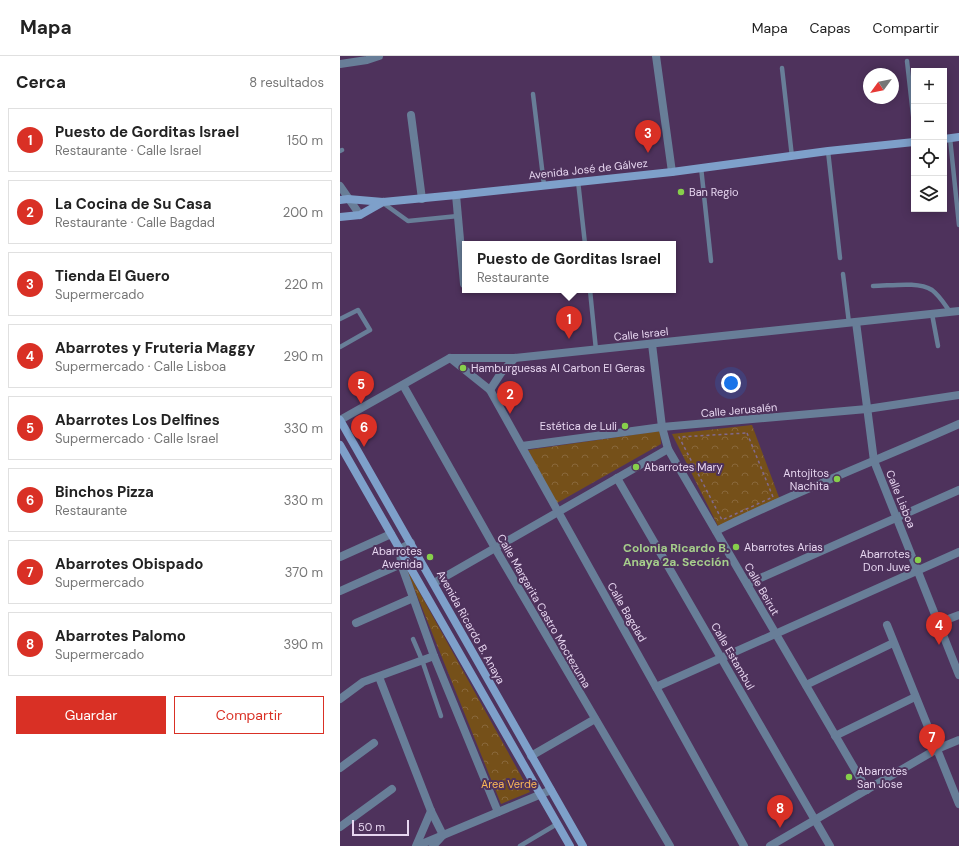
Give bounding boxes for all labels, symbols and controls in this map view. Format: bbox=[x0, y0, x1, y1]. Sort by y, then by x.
text: Mapa bbox=[20, 15, 72, 40]
text: Mapa bbox=[752, 19, 788, 37]
text: Capas bbox=[810, 19, 851, 37]
text: Compartir bbox=[873, 19, 939, 37]
north arrow bbox=[863, 68, 899, 104]
map controls bbox=[911, 68, 947, 212]
button: + bbox=[911, 68, 947, 104]
text: Cerca bbox=[16, 71, 66, 93]
text: 8 resultados bbox=[249, 74, 324, 91]
button: − bbox=[911, 104, 947, 140]
pin: 3 bbox=[635, 120, 661, 153]
text: Puesto de Gorditas Israel bbox=[55, 122, 239, 142]
text: 1 bbox=[28, 132, 32, 149]
text: 150 m bbox=[287, 132, 323, 149]
button: locate bbox=[911, 140, 947, 176]
text: Restaurante · Calle Israel bbox=[55, 142, 201, 159]
street label: Avenida José de Gálvez bbox=[528, 156, 648, 182]
button: layers bbox=[911, 176, 947, 212]
place label: Ban Regio bbox=[689, 185, 739, 199]
marker: Ban Regio bbox=[676, 187, 686, 197]
text: La Cocina de Su Casa bbox=[55, 194, 212, 214]
text: 2 bbox=[26, 204, 34, 221]
text: 200 m bbox=[283, 204, 323, 221]
text: Restaurante · Calle Bagdad bbox=[55, 214, 215, 231]
popup bbox=[462, 241, 676, 293]
text: Puesto de Gorditas Israel bbox=[477, 249, 661, 269]
text: Tienda El Guero bbox=[55, 266, 170, 286]
text: Restaurante bbox=[477, 269, 549, 286]
text: 3 bbox=[26, 276, 34, 293]
text: 220 m bbox=[284, 276, 323, 293]
text: Supermercado bbox=[55, 286, 144, 303]
pin: 1 bbox=[556, 306, 582, 339]
street label: Calle Israel bbox=[613, 324, 669, 344]
text: Abarrotes y Fruteria Maggy bbox=[55, 338, 255, 358]
text: 4 bbox=[26, 348, 34, 365]
text: 290 m bbox=[284, 348, 323, 365]
text: Supermercado · Calle Lisboa bbox=[55, 358, 226, 375]
place label: Hamburguesas Al Carbon El Geras bbox=[471, 361, 645, 375]
marker: Hamburguesas Al Carbon El Geras bbox=[458, 363, 468, 373]
pin: 5 bbox=[348, 371, 374, 404]
your location bbox=[721, 373, 741, 393]
pin: 2 bbox=[497, 381, 523, 414]
street label: Calle Jerusalén bbox=[700, 400, 778, 420]
text: Abarrotes Los Delfines bbox=[55, 410, 220, 430]
pin: 6 bbox=[351, 414, 377, 447]
place label: Estética de Luli bbox=[540, 419, 617, 433]
text: 5 bbox=[26, 420, 34, 437]
text: 330 m bbox=[284, 420, 323, 437]
marker: Estética de Luli bbox=[620, 421, 630, 431]
text: Supermercado · Calle Israel bbox=[55, 430, 218, 447]
place label: Abarrotes Mary bbox=[644, 460, 723, 474]
marker: Abarrotes Mary bbox=[631, 462, 641, 472]
place label: Antojitos Nachita bbox=[783, 466, 829, 493]
street label: Calle Lisboa bbox=[883, 468, 919, 530]
marker: Antojitos Nachita bbox=[832, 474, 842, 484]
text: Binchos Pizza bbox=[55, 482, 154, 502]
text: 6 bbox=[26, 492, 34, 509]
text: 330 m bbox=[284, 492, 323, 509]
text: Restaurante bbox=[55, 502, 127, 519]
street label: Calle Margarita Castro Moctezuma bbox=[494, 532, 594, 690]
district label: Colonia Ricardo B. Anaya 2a. Sección bbox=[623, 540, 729, 570]
place label: Abarrotes Arias bbox=[744, 540, 823, 554]
marker: Abarrotes Arias bbox=[731, 542, 741, 552]
place label: Abarrotes Avenida bbox=[372, 544, 422, 571]
place label: Abarrotes Don Juve bbox=[860, 547, 910, 574]
marker: Abarrotes Avenida bbox=[425, 552, 435, 562]
text: Abarrotes Obispado bbox=[55, 554, 203, 574]
marker: Abarrotes Don Juve bbox=[913, 555, 923, 565]
street label: Calle Beirut bbox=[741, 560, 783, 618]
text: 7 bbox=[27, 564, 33, 581]
text: 370 m bbox=[285, 564, 323, 581]
street label: Avenida Ricardo B. Anaya bbox=[434, 568, 508, 686]
text: Supermercado bbox=[55, 574, 144, 591]
street label: Calle Bagdad bbox=[604, 580, 650, 644]
pin: 4 bbox=[926, 612, 952, 645]
street label: Calle Estambul bbox=[708, 620, 758, 692]
text: Abarrotes Palomo bbox=[55, 626, 186, 646]
text: 8 bbox=[26, 636, 34, 653]
text: 390 m bbox=[284, 636, 323, 653]
text: Supermercado bbox=[55, 646, 144, 663]
button: Guardar bbox=[16, 696, 166, 734]
button: Compartir bbox=[174, 696, 324, 734]
pin: 7 bbox=[919, 724, 945, 757]
place label: Abarrotes San Jose bbox=[857, 764, 907, 791]
marker: Abarrotes San Jose bbox=[844, 772, 854, 782]
park label: Area Verde bbox=[481, 777, 537, 791]
pin: 8 bbox=[767, 795, 793, 828]
scale bar bbox=[352, 818, 409, 837]
text: 50 m bbox=[358, 820, 385, 834]

